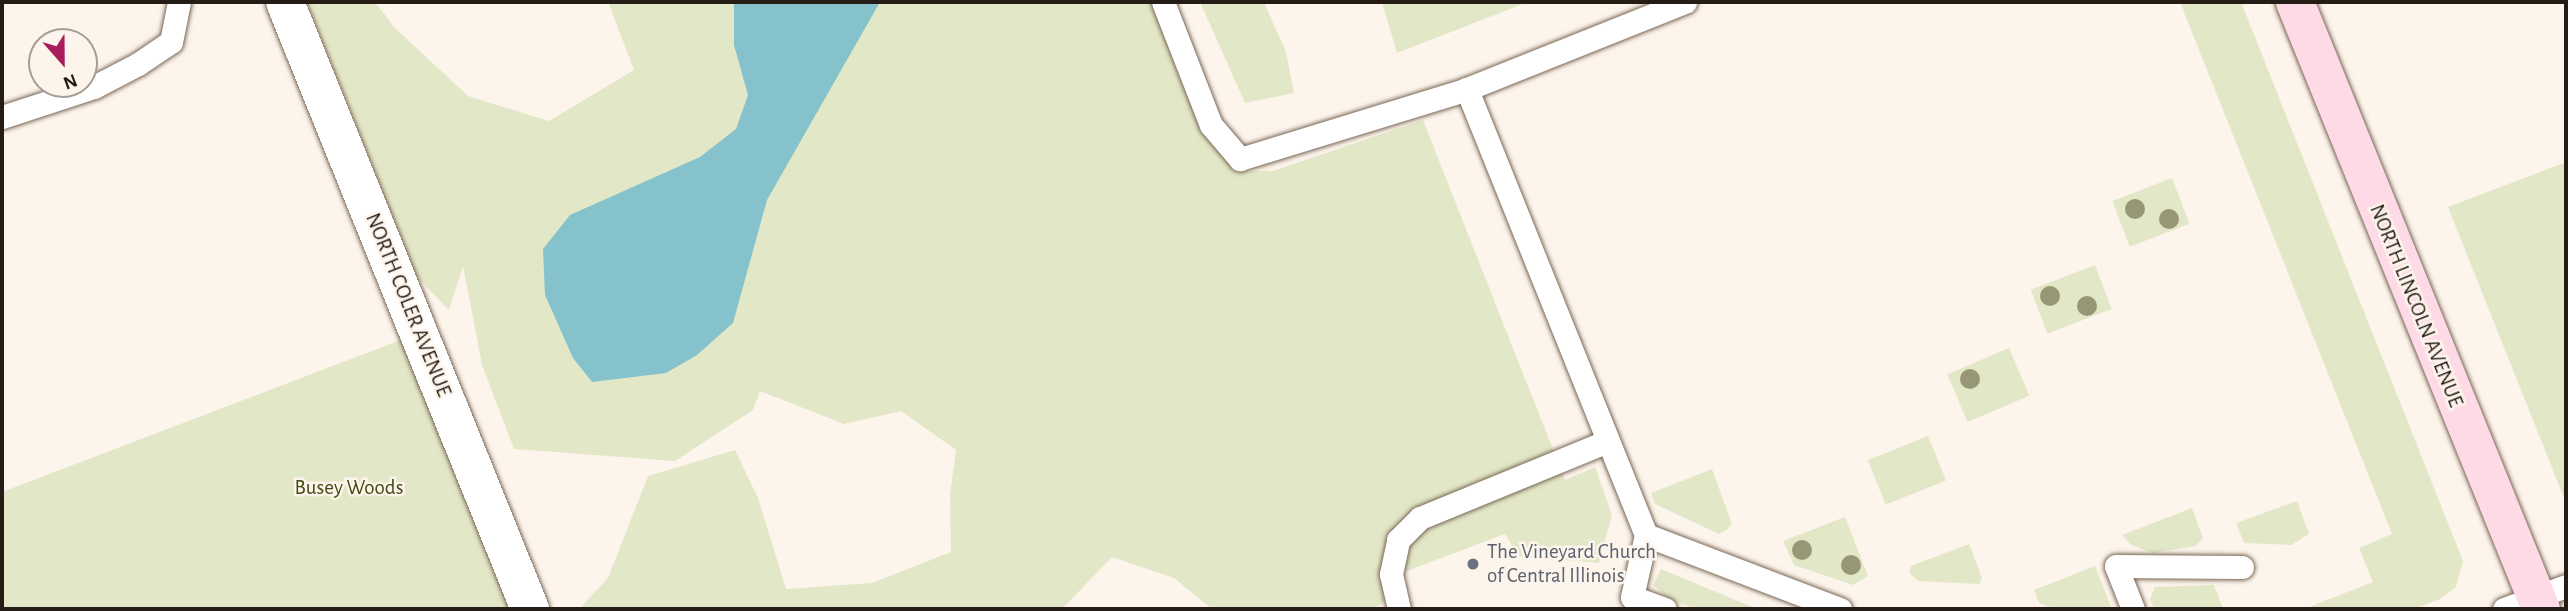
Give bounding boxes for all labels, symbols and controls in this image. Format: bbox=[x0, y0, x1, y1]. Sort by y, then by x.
north arrow bbox=[28, 28, 98, 98]
text: N bbox=[60, 70, 80, 92]
street label: NORTH LINCOLN AVENUE bbox=[2364, 201, 2468, 411]
street label: NORTH COLER AVENUE bbox=[360, 210, 456, 400]
park label: Busey Woods bbox=[295, 475, 403, 501]
place label: The Vineyard Church of Central Illinois bbox=[1487, 539, 1656, 589]
marker: The Vineyard Church of Central Illinois bbox=[1465, 556, 1481, 572]

